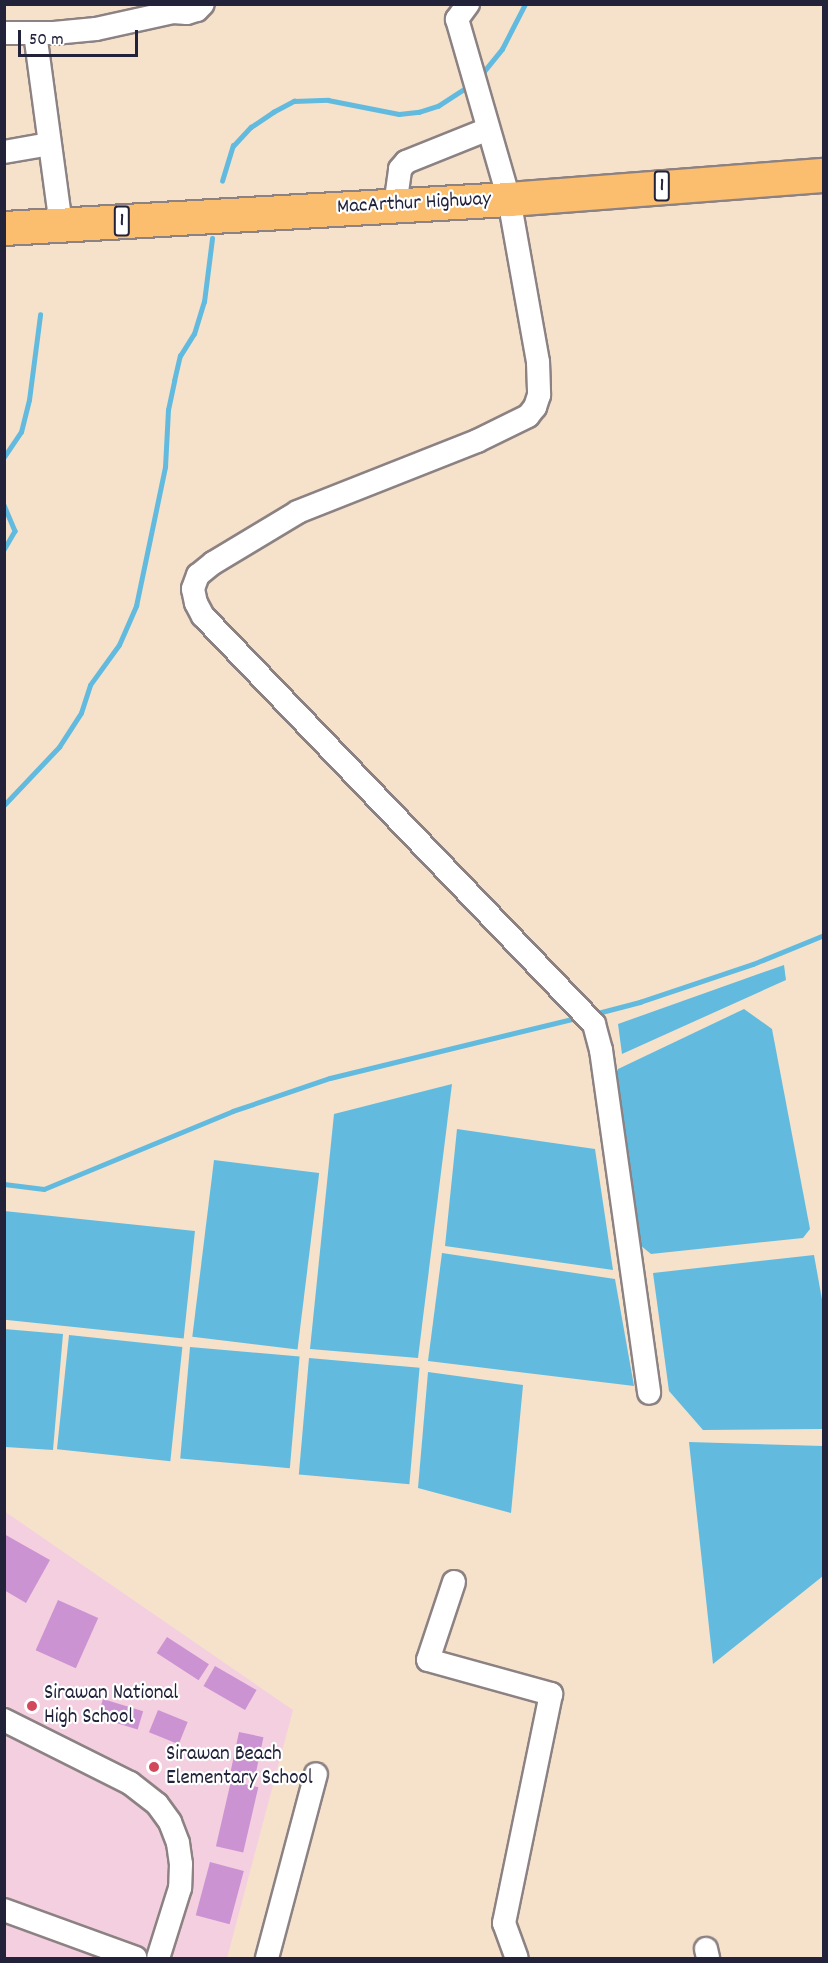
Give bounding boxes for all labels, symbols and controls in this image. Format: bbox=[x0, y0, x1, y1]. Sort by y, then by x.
scale bar bbox=[21, 18, 141, 56]
text: 50 m bbox=[29, 28, 64, 53]
road number: 1 bbox=[653, 169, 671, 203]
street label: MacArthur Highway bbox=[336, 187, 492, 221]
road number: 1 bbox=[113, 204, 131, 238]
place label: Sirawan National High School bbox=[44, 1681, 178, 1731]
marker: Sirawan National High School bbox=[25, 1699, 39, 1713]
place label: Sirawan Beach Elementary School bbox=[166, 1742, 313, 1792]
marker: Sirawan Beach Elementary School bbox=[147, 1760, 161, 1774]

